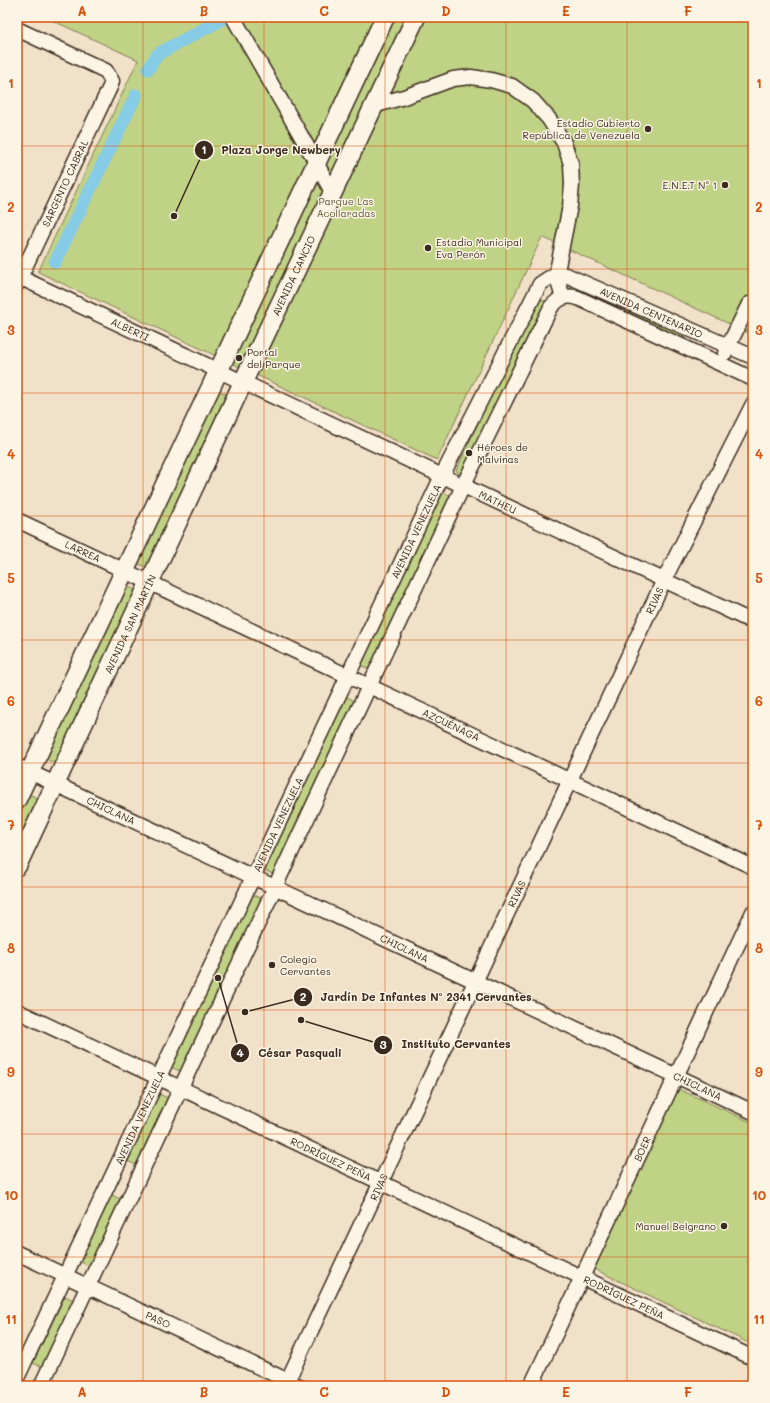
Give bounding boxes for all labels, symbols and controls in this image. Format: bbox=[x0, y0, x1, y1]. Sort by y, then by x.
text: A bbox=[77, 2, 87, 19]
text: B bbox=[200, 2, 209, 19]
text: C bbox=[319, 2, 329, 19]
text: D bbox=[441, 2, 451, 19]
text: E bbox=[562, 2, 570, 19]
text: F bbox=[684, 2, 692, 19]
text: 1 bbox=[8, 74, 14, 91]
text: 1 bbox=[756, 74, 762, 91]
place label: Estadio Cubierto República de Venezuela bbox=[522, 116, 640, 142]
marker: Estadio Cubierto República de Venezuela bbox=[643, 124, 653, 134]
street label: SARGENTO CABRAL bbox=[39, 136, 92, 229]
callout: Plaza Jorge Newbery bbox=[194, 138, 349, 161]
text: 1 bbox=[201, 141, 207, 157]
text: Plaza Jorge Newbery bbox=[221, 142, 341, 157]
place label: E.N.E.T N° 1 bbox=[663, 178, 717, 192]
marker: E.N.E.T N° 1 bbox=[720, 180, 730, 190]
park label: Parque Las Acollaradas bbox=[317, 194, 375, 220]
text: 2 bbox=[7, 198, 15, 215]
text: 2 bbox=[755, 198, 763, 215]
street label: AVENIDA CANCIO bbox=[268, 233, 319, 318]
place label: Estadio Municipal Eva Perón bbox=[436, 235, 522, 261]
marker: Estadio Municipal Eva Perón bbox=[423, 243, 433, 253]
street label: AVENIDA CENTENARIO bbox=[598, 284, 705, 341]
street label: ALBERTI bbox=[109, 314, 152, 344]
text: 3 bbox=[7, 321, 15, 338]
text: 3 bbox=[755, 321, 763, 338]
place label: Portal del Parque bbox=[247, 345, 301, 371]
marker: Portal del Parque bbox=[234, 353, 244, 363]
place label: Héroes de Malvinas bbox=[477, 440, 528, 466]
text: 4 bbox=[7, 445, 15, 462]
text: 4 bbox=[755, 445, 763, 462]
marker: Héroes de Malvinas bbox=[464, 448, 474, 458]
street label: AVENIDA VENEZUELA bbox=[388, 482, 444, 581]
street label: MATHEU bbox=[476, 487, 519, 517]
street label: LARREA bbox=[63, 537, 103, 566]
text: 5 bbox=[7, 569, 15, 586]
text: 5 bbox=[755, 569, 763, 586]
street label: AVENIDA SAN MARTÍN bbox=[101, 572, 159, 676]
street label: RIVAS bbox=[642, 584, 667, 616]
text: 6 bbox=[7, 692, 15, 709]
text: 6 bbox=[755, 692, 763, 709]
street label: AZCUÉNAGA bbox=[420, 705, 482, 744]
street label: AVENIDA VENEZUELA bbox=[250, 775, 306, 874]
street label: CHICLANA bbox=[84, 793, 138, 828]
text: 7 bbox=[7, 816, 15, 833]
text: 7 bbox=[755, 816, 763, 833]
street label: RIVAS bbox=[504, 878, 529, 909]
street label: CHICLANA bbox=[378, 931, 431, 966]
text: 8 bbox=[7, 939, 15, 956]
text: 8 bbox=[755, 939, 763, 956]
place label: Colegio Cervantes bbox=[280, 952, 331, 978]
marker: Colegio Cervantes bbox=[267, 960, 277, 970]
callout: Jardín De Infantes Nº 2341 Cervantes bbox=[293, 985, 540, 1008]
text: 2 bbox=[300, 988, 307, 1004]
text: Jardín De Infantes Nº 2341 Cervantes bbox=[320, 989, 532, 1004]
callout: Instituto Cervantes bbox=[373, 1033, 518, 1056]
text: 3 bbox=[379, 1036, 387, 1052]
text: Instituto Cervantes bbox=[401, 1036, 511, 1051]
callout: César Pasquali bbox=[230, 1042, 349, 1065]
text: 4 bbox=[236, 1044, 244, 1060]
text: César Pasquali bbox=[258, 1045, 342, 1060]
text: 9 bbox=[7, 1063, 15, 1080]
text: 9 bbox=[755, 1063, 763, 1080]
street label: AVENIDA VENEZUELA bbox=[111, 1068, 168, 1167]
street label: CHICLANA bbox=[671, 1068, 724, 1103]
street label: RODRÍGUEZ PEÑA bbox=[288, 1134, 374, 1184]
street label: BOER bbox=[630, 1134, 654, 1164]
street label: RIVAS bbox=[366, 1171, 391, 1203]
text: 10 bbox=[4, 1186, 18, 1203]
text: 10 bbox=[752, 1186, 766, 1203]
place label: Manuel Belgrano bbox=[635, 1219, 716, 1233]
marker: Manuel Belgrano bbox=[719, 1221, 729, 1231]
street label: RODRÍGUEZ PEÑA bbox=[581, 1272, 667, 1322]
street label: PASO bbox=[143, 1308, 173, 1331]
text: 11 bbox=[5, 1310, 17, 1327]
text: 11 bbox=[753, 1310, 765, 1327]
text: A bbox=[77, 1383, 87, 1400]
text: B bbox=[200, 1383, 209, 1400]
text: C bbox=[319, 1383, 329, 1400]
text: D bbox=[441, 1383, 451, 1400]
text: E bbox=[562, 1383, 570, 1400]
text: F bbox=[684, 1383, 692, 1400]

